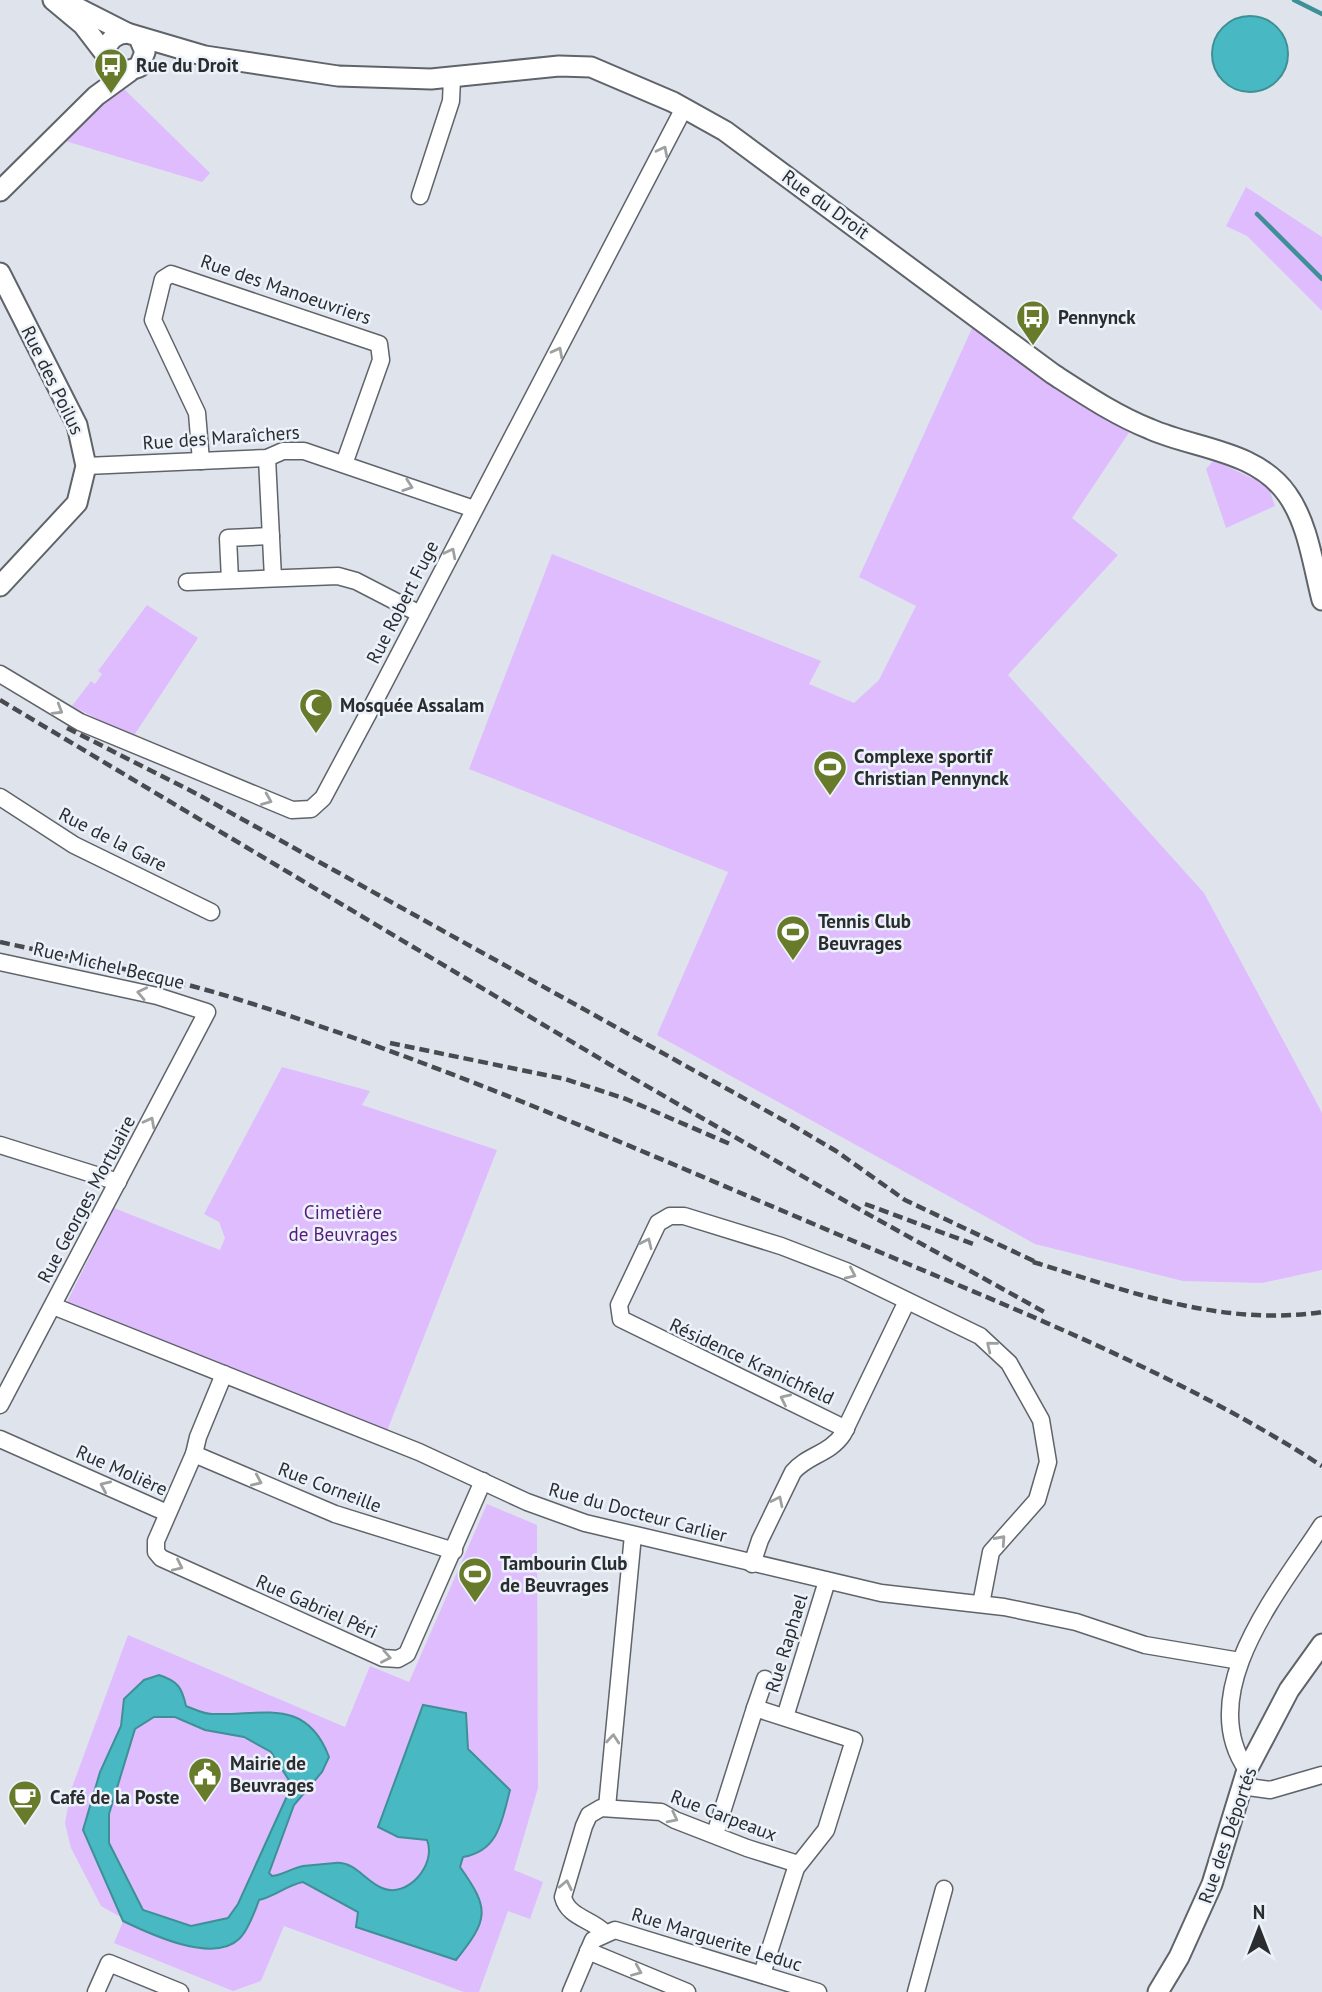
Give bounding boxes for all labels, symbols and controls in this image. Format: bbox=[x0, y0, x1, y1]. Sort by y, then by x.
bus stop icon: Rue du Droit bbox=[92, 46, 130, 95]
place label: Rue du Droit bbox=[136, 53, 239, 77]
one-way arrow bbox=[654, 145, 668, 158]
street label: Rue du Droit bbox=[778, 164, 875, 244]
street label: Rue des Manoeuvriers bbox=[198, 249, 374, 329]
bus stop icon: Pennynck bbox=[1014, 298, 1052, 347]
place label: Pennynck bbox=[1058, 305, 1136, 329]
street label: Rue des Poilus bbox=[16, 322, 90, 438]
one-way arrow bbox=[549, 347, 563, 360]
street label: Rue des Maraîchers bbox=[142, 420, 300, 454]
one-way arrow bbox=[402, 478, 414, 492]
street label: Rue Robert Fuge bbox=[361, 536, 443, 668]
one-way arrow bbox=[443, 548, 457, 561]
mosque icon: Mosquée Assalam bbox=[297, 686, 335, 735]
place label: Mosquée Assalam bbox=[340, 693, 484, 717]
one-way arrow bbox=[51, 701, 64, 714]
place label: Complexe sportif Christian Pennynck bbox=[854, 744, 1009, 790]
sports icon: Complexe sportif Christian Pennynck bbox=[811, 748, 849, 797]
one-way arrow bbox=[260, 792, 272, 806]
street label: Rue de la Gare bbox=[55, 801, 171, 877]
place label: Tennis Club Beuvrages bbox=[818, 909, 911, 955]
sports icon: Tennis Club Beuvrages bbox=[774, 913, 812, 962]
street label: Rue Michel Becque bbox=[31, 936, 187, 994]
one-way arrow bbox=[136, 986, 148, 1001]
street label: Rue Georges Mortuaire bbox=[32, 1111, 140, 1287]
one-way arrow bbox=[142, 1117, 155, 1129]
park label: Cimetière de Beuvrages bbox=[289, 1200, 397, 1246]
one-way arrow bbox=[639, 1238, 653, 1250]
one-way arrow bbox=[844, 1266, 856, 1280]
street label: Résidence Kranichfeld bbox=[666, 1312, 838, 1410]
one-way arrow bbox=[987, 1341, 999, 1354]
one-way arrow bbox=[780, 1394, 792, 1408]
street label: Rue Molière bbox=[72, 1439, 172, 1501]
street label: Rue Corneille bbox=[275, 1456, 385, 1518]
one-way arrow bbox=[250, 1473, 262, 1487]
street label: Rue du Docteur Carlier bbox=[546, 1477, 730, 1547]
one-way arrow bbox=[100, 1480, 112, 1494]
one-way arrow bbox=[770, 1496, 784, 1508]
one-way arrow bbox=[992, 1535, 1005, 1548]
place label: Tambourin Club de Beuvrages bbox=[500, 1551, 627, 1597]
sports icon: Tambourin Club de Beuvrages bbox=[456, 1555, 494, 1604]
one-way arrow bbox=[171, 1558, 183, 1572]
street label: Rue Gabriel Péri bbox=[253, 1569, 381, 1643]
street label: Rue Raphael bbox=[760, 1590, 813, 1695]
one-way arrow bbox=[380, 1648, 392, 1663]
one-way arrow bbox=[605, 1733, 620, 1744]
place label: Mairie de Beuvrages bbox=[230, 1751, 314, 1797]
public building icon: Mairie de Beuvrages bbox=[186, 1755, 224, 1804]
street label: Rue des Déportés bbox=[1192, 1764, 1262, 1906]
cafe icon: Café de la Poste bbox=[6, 1778, 44, 1827]
street label: Rue Carpeaux bbox=[667, 1784, 781, 1846]
place label: Café de la Poste bbox=[50, 1785, 179, 1809]
one-way arrow bbox=[666, 1810, 678, 1824]
one-way arrow bbox=[558, 1879, 572, 1891]
north arrow bbox=[1224, 1894, 1294, 1964]
text: N bbox=[1253, 1900, 1265, 1924]
street label: Rue Marguerite Leduc bbox=[629, 1902, 805, 1976]
one-way arrow bbox=[631, 1963, 643, 1977]

